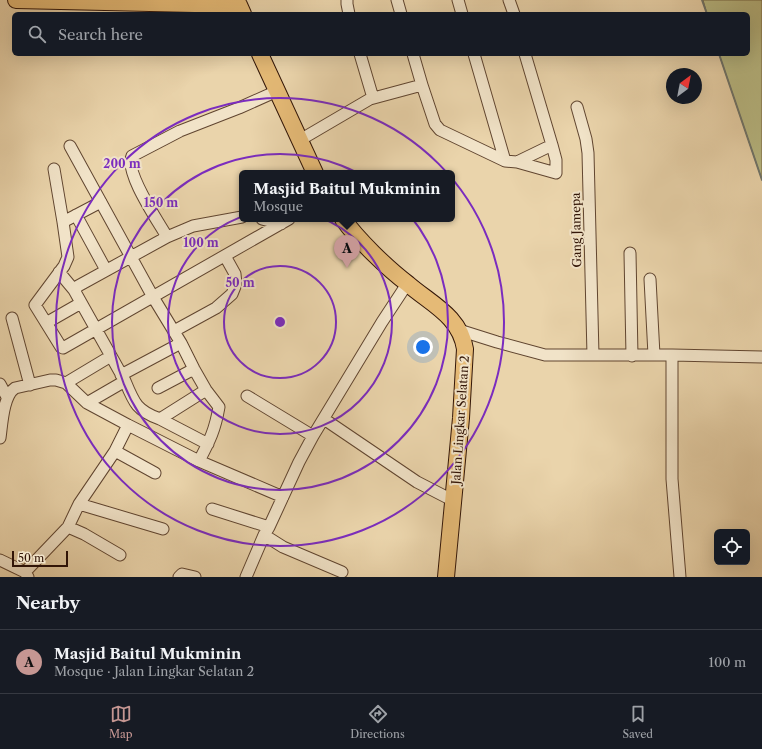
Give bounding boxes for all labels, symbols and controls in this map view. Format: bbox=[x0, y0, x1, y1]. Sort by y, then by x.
search box bbox=[12, 12, 750, 56]
icon: search bbox=[26, 23, 48, 45]
text: Search here bbox=[58, 25, 143, 44]
north arrow bbox=[666, 68, 702, 104]
text: 200 m bbox=[103, 156, 141, 171]
popup bbox=[239, 170, 455, 222]
text: Masjid Baitul Mukminin bbox=[253, 179, 441, 198]
street label: Gang Jamepa bbox=[568, 192, 584, 268]
text: 150 m bbox=[144, 195, 178, 210]
text: Mosque bbox=[253, 198, 303, 214]
text: 100 m bbox=[183, 235, 219, 250]
pin: A bbox=[334, 235, 360, 268]
text: 50 m bbox=[225, 275, 255, 290]
centre of rings bbox=[273, 315, 287, 329]
your location bbox=[413, 337, 433, 357]
street label: Jalan Lingkar Selatan 2 bbox=[448, 355, 472, 487]
map controls bbox=[714, 529, 750, 565]
button: locate bbox=[714, 529, 750, 565]
scale bar bbox=[12, 549, 68, 568]
text: 50 m bbox=[18, 551, 44, 565]
text: Nearby bbox=[16, 593, 80, 613]
text: Masjid Baitul Mukminin bbox=[54, 644, 241, 663]
text: A bbox=[24, 654, 34, 670]
text: 100 m bbox=[708, 654, 746, 670]
text: Mosque · Jalan Lingkar Selatan 2 bbox=[54, 663, 254, 679]
tab: Map bbox=[109, 703, 133, 741]
tab: Directions bbox=[350, 703, 405, 741]
tab: Saved bbox=[623, 703, 653, 741]

